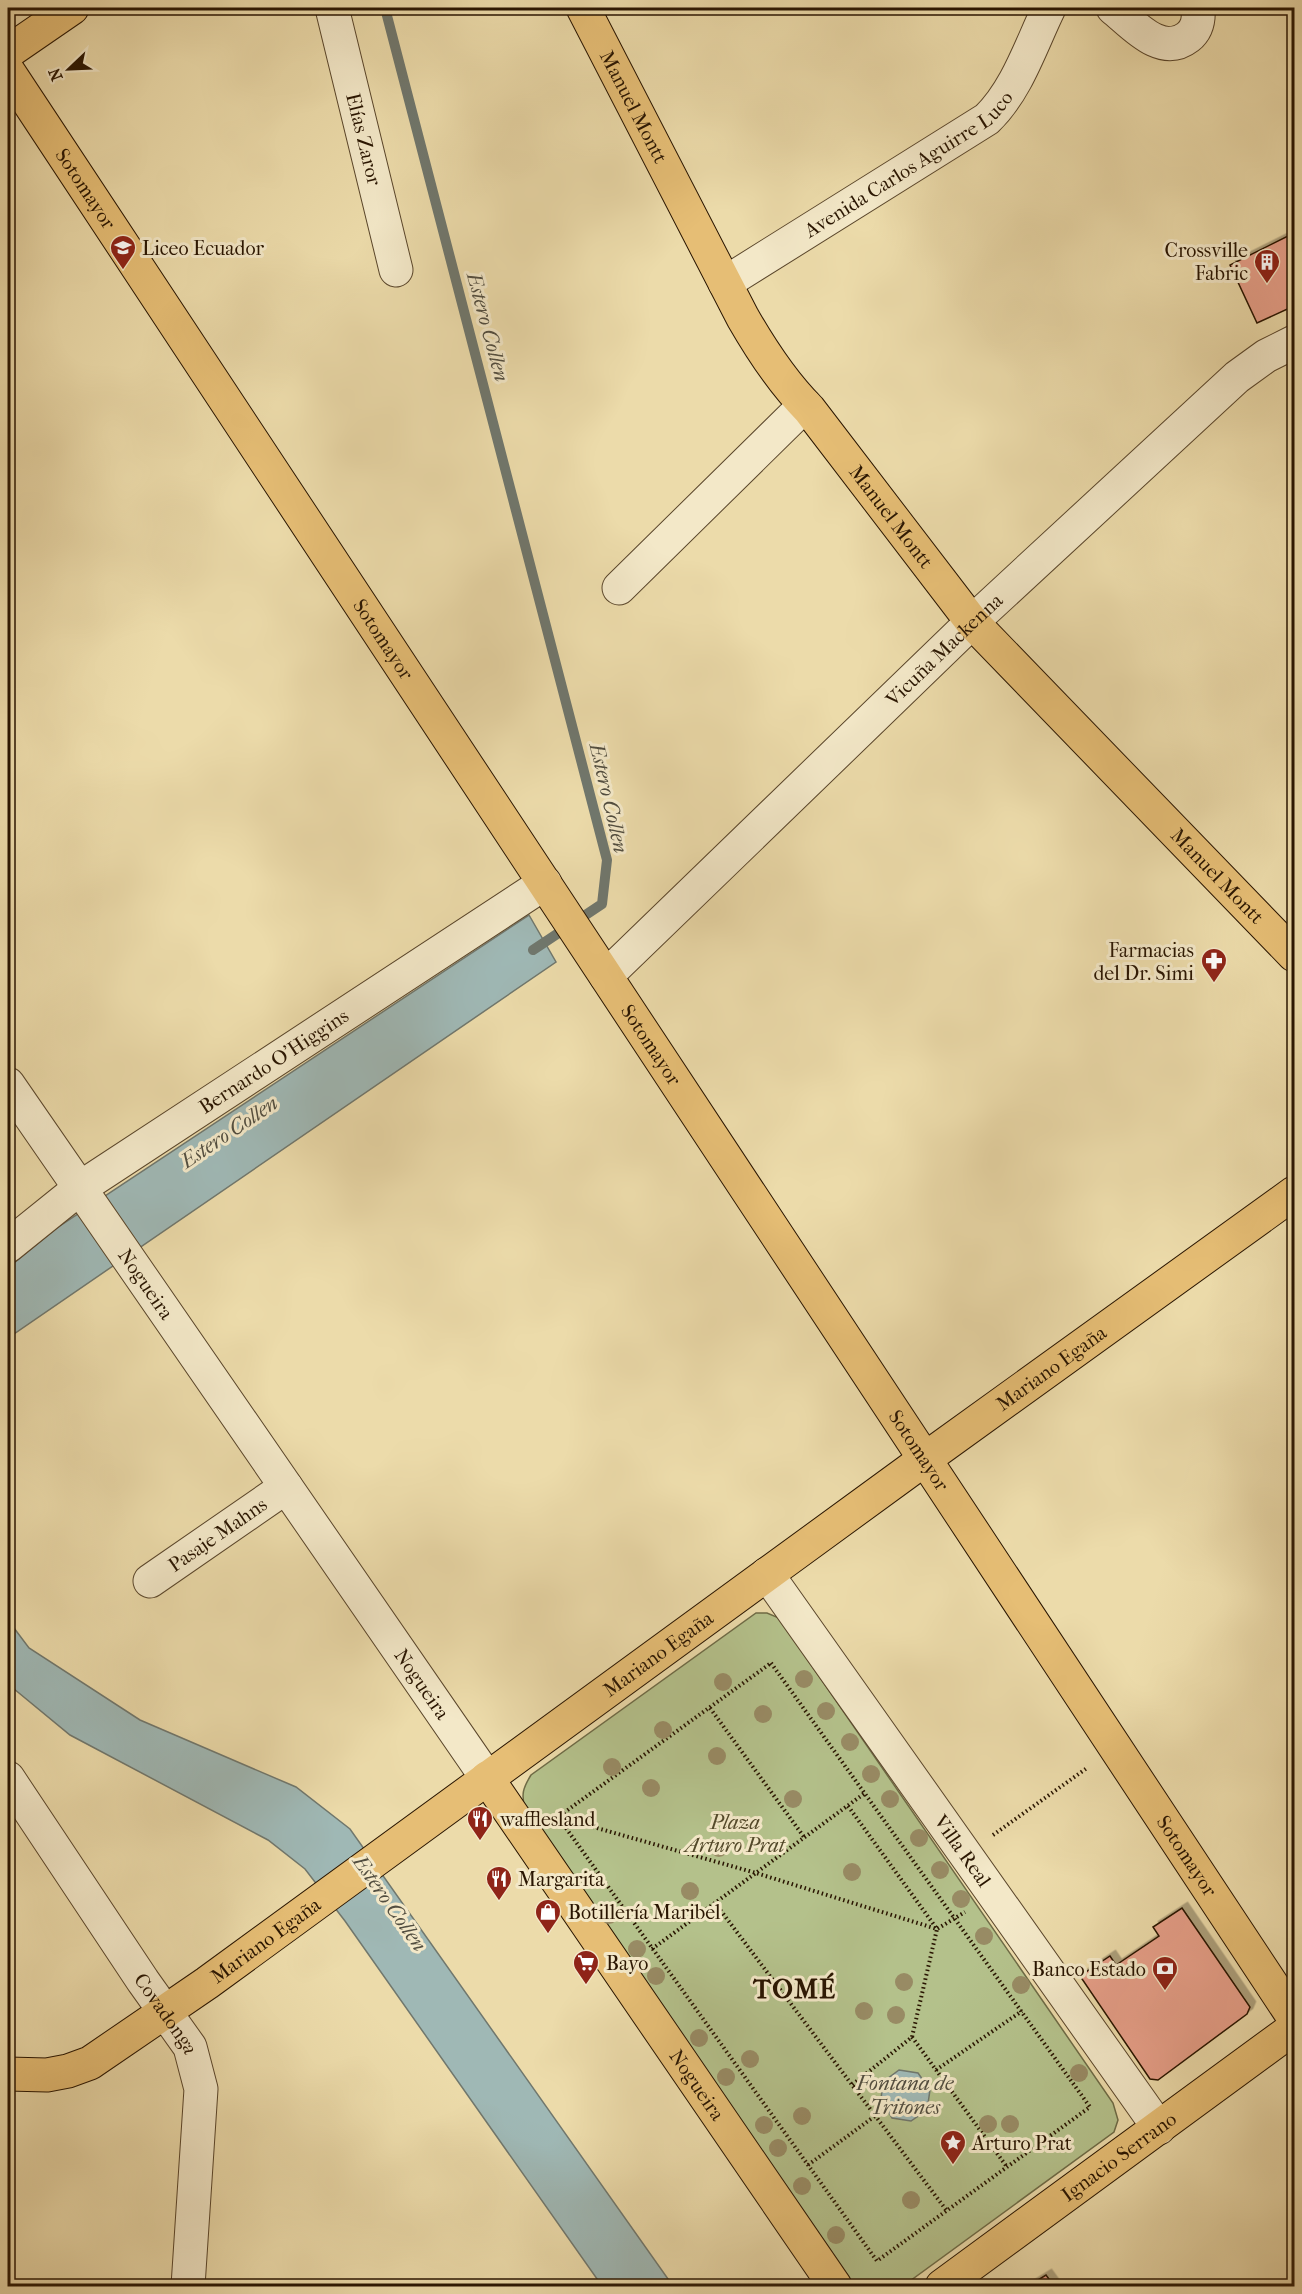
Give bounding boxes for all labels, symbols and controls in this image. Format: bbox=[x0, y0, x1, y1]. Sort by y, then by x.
north arrow bbox=[39, 39, 99, 99]
street label: Manuel Montt bbox=[595, 47, 672, 167]
text: N bbox=[44, 65, 67, 84]
street label: Avenida Carlos Aguirre Luco bbox=[799, 87, 1018, 243]
street label: Elías Zaror bbox=[341, 91, 386, 188]
street label: Sotomayor bbox=[50, 144, 120, 234]
school or university icon: Liceo Ecuador bbox=[108, 233, 138, 271]
place label: Liceo Ecuador bbox=[142, 237, 264, 260]
place label: Crossville Fabric bbox=[1165, 239, 1248, 285]
building icon: Crossville Fabric bbox=[1252, 247, 1282, 285]
water label: Estero Collen bbox=[461, 268, 514, 384]
street label: Manuel Montt bbox=[844, 461, 938, 573]
street label: Vicuña Mackenna bbox=[881, 588, 1008, 712]
street label: Sotomayor bbox=[348, 595, 418, 685]
water label: Estero Collen bbox=[584, 739, 633, 855]
street label: Manuel Montt bbox=[1166, 824, 1268, 929]
place label: Farmacias del Dr. Simi bbox=[1093, 939, 1194, 985]
pharmacy icon: Farmacias del Dr. Simi bbox=[1199, 946, 1229, 984]
street label: Sotomayor bbox=[616, 1000, 686, 1090]
street label: Bernardo O'Higgins bbox=[195, 1004, 353, 1119]
water label: Estero Collen bbox=[174, 1091, 282, 1174]
street label: Nogueira bbox=[113, 1244, 178, 1325]
street label: Mariano Egaña bbox=[992, 1321, 1112, 1416]
street label: Sotomayor bbox=[884, 1406, 954, 1496]
street label: Pasaje Mahns bbox=[164, 1493, 272, 1577]
street label: Mariano Egaña bbox=[599, 1606, 718, 1702]
street label: Nogueira bbox=[389, 1644, 455, 1725]
restaurant icon: wafflesland bbox=[465, 1804, 495, 1842]
place label: wafflesland bbox=[499, 1808, 596, 1831]
street label: Villa Real bbox=[929, 1810, 996, 1892]
park label: Plaza Arturo Prat bbox=[682, 1811, 787, 1857]
street label: Sotomayor bbox=[1152, 1811, 1222, 1901]
water label: Estero Collen bbox=[347, 1849, 432, 1956]
restaurant icon: Margarita bbox=[484, 1864, 514, 1902]
place label: Margarita bbox=[518, 1868, 605, 1891]
street label: Mariano Egaña bbox=[206, 1893, 326, 1988]
shop icon: Botillería Maribel bbox=[533, 1897, 563, 1935]
place label: Botillería Maribel bbox=[568, 1901, 721, 1924]
supermarket icon: Bayo bbox=[571, 1948, 601, 1986]
place label: Bayo bbox=[606, 1952, 648, 1975]
bank icon: Banco Estado bbox=[1150, 1954, 1180, 1992]
place label: Banco Estado bbox=[1032, 1958, 1146, 1981]
street label: Covadonga bbox=[129, 1969, 202, 2057]
district label: TOMÉ bbox=[752, 1972, 837, 2005]
street label: Nogueira bbox=[664, 2045, 730, 2126]
water label: Fontana de Tritones bbox=[856, 2071, 954, 2119]
street label: Ignacio Serrano bbox=[1057, 2107, 1181, 2207]
place icon: Arturo Prat bbox=[938, 2128, 968, 2166]
place label: Arturo Prat bbox=[971, 2132, 1072, 2155]

